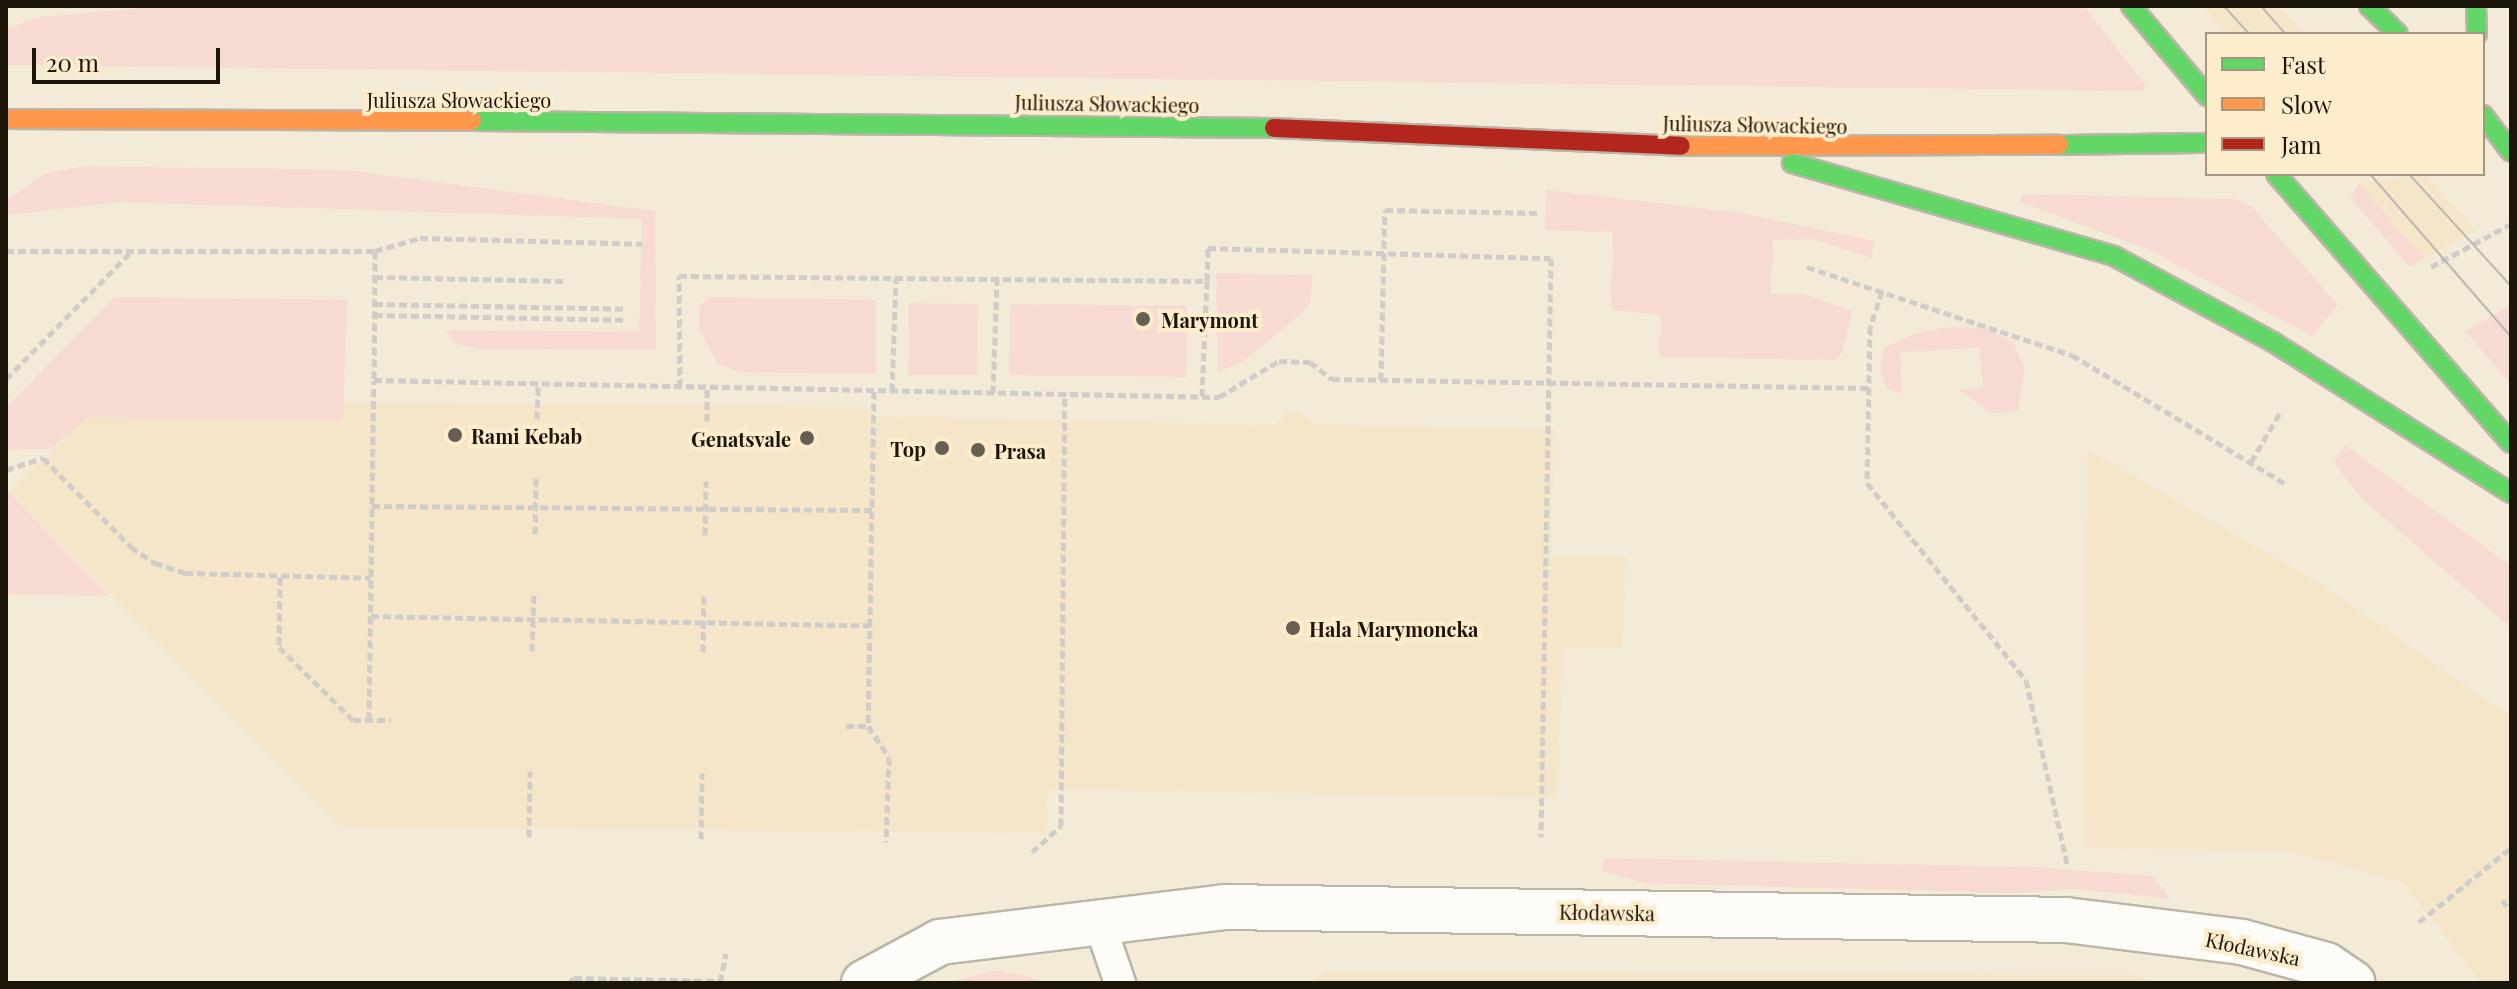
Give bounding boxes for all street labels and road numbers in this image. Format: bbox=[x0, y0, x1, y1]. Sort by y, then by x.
street label: Juliusza Słowackiego bbox=[367, 87, 551, 111]
street label: Juliusza Słowackiego bbox=[1014, 89, 1200, 117]
street label: Juliusza Słowackiego bbox=[1662, 110, 1848, 138]
street label: Kłodawska bbox=[1559, 899, 1655, 925]
street label: Kłodawska bbox=[2204, 926, 2302, 970]

